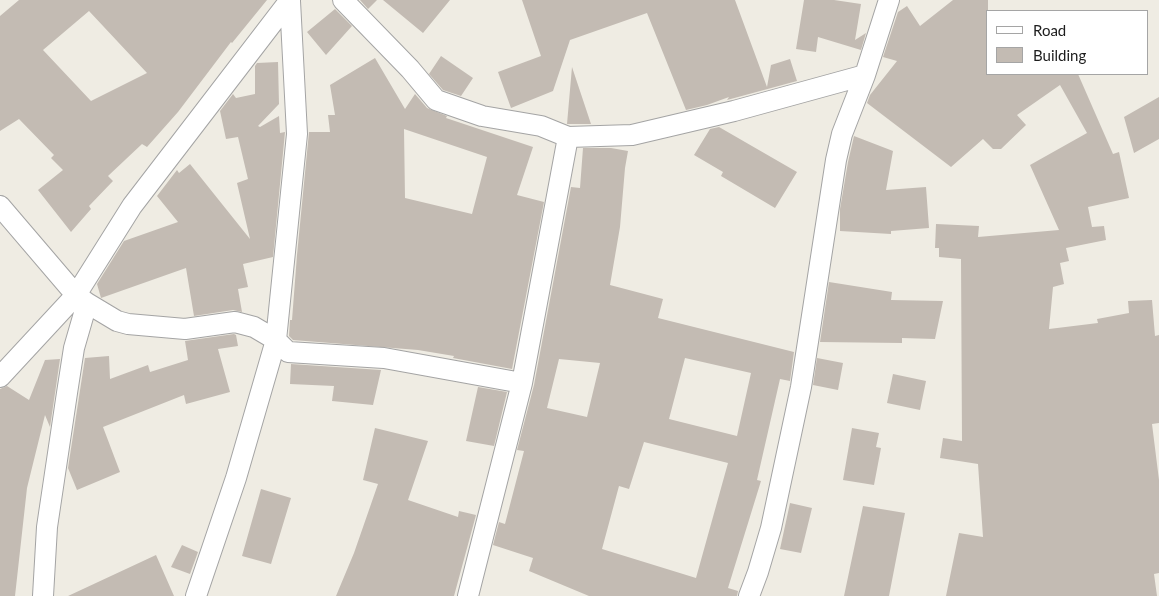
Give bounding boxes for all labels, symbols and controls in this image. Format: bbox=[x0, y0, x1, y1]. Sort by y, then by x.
legend bbox=[986, 10, 1149, 75]
text: Road bbox=[1033, 21, 1066, 39]
text: Building bbox=[1033, 46, 1086, 64]

